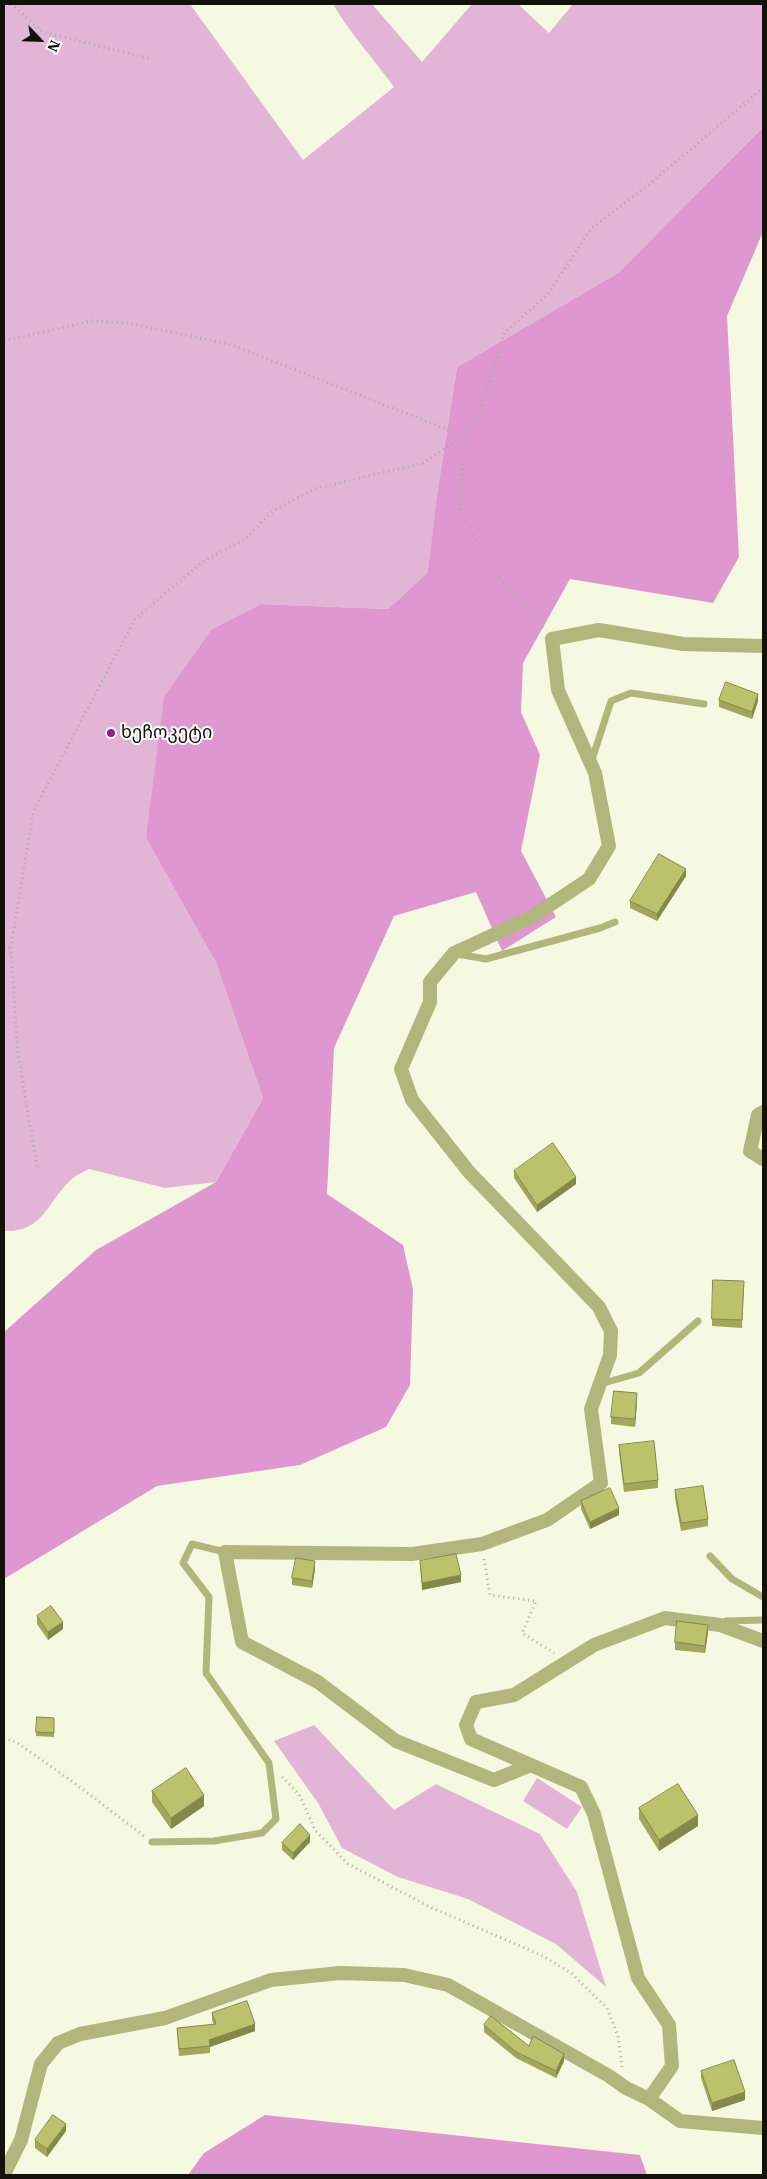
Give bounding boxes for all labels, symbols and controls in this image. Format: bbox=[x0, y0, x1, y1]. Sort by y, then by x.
north arrow bbox=[15, 15, 65, 65]
text: N bbox=[43, 37, 64, 55]
place label: ხეჩოკეტი bbox=[121, 722, 212, 744]
marker: ხეჩოკეტი bbox=[105, 727, 117, 739]

